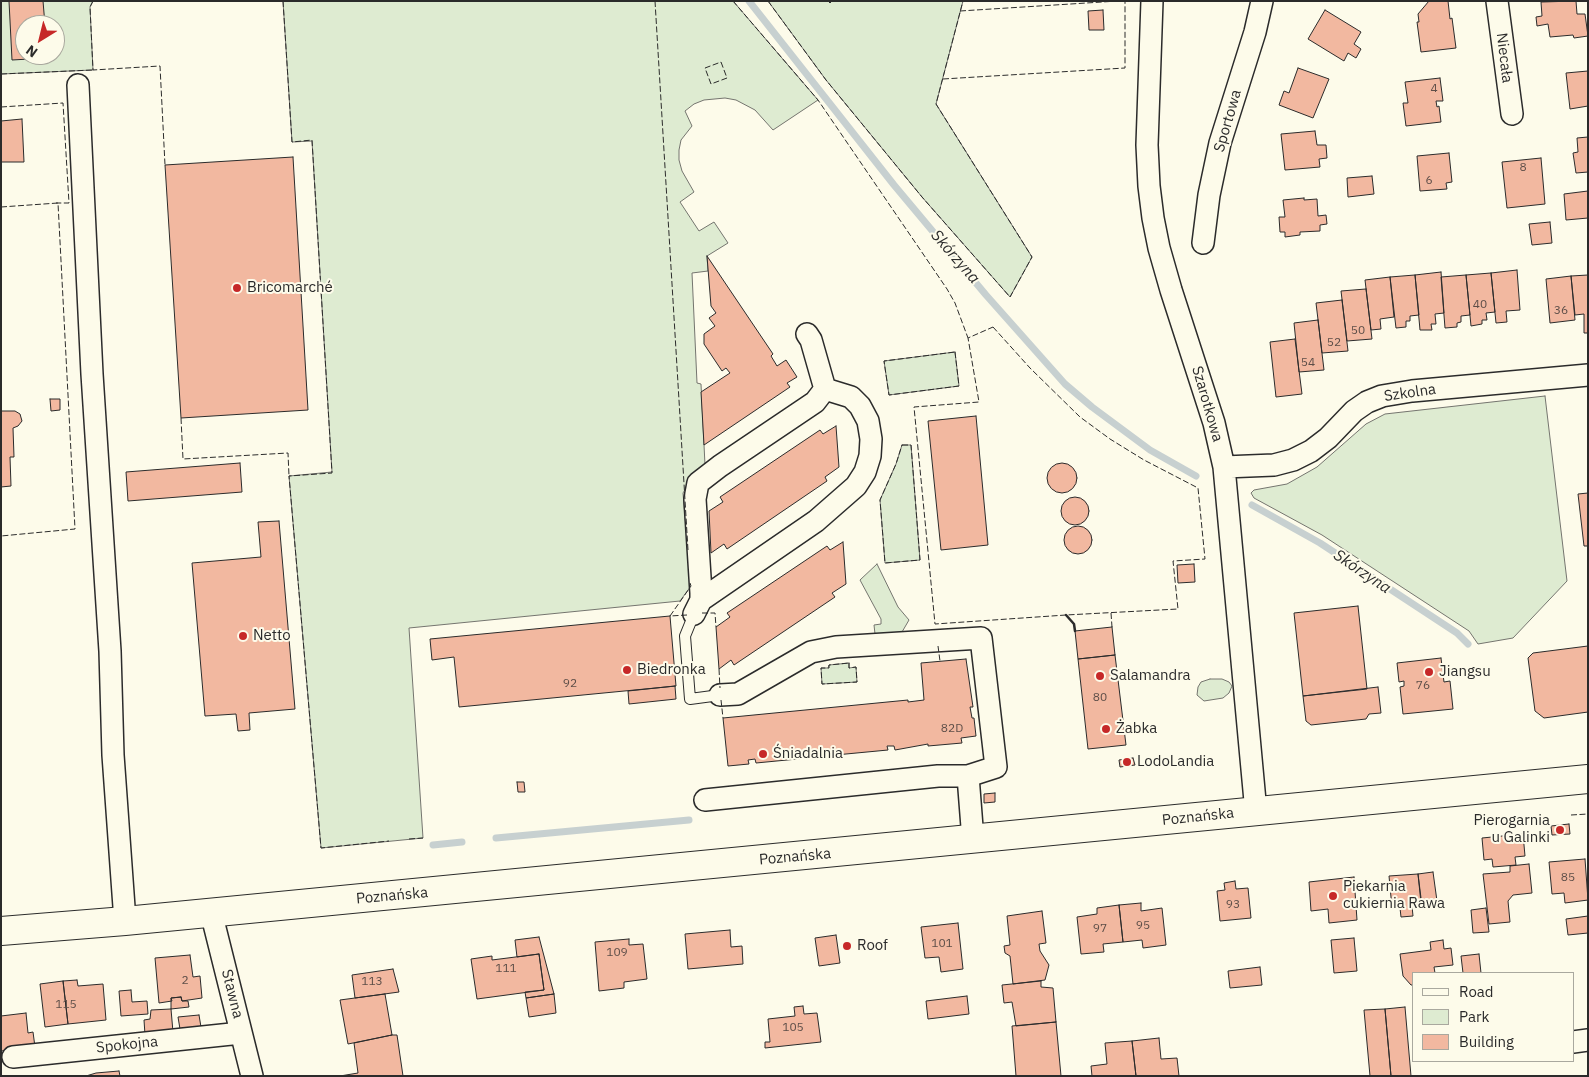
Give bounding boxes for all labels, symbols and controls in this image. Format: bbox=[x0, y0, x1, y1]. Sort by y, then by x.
north arrow bbox=[15, 15, 65, 65]
street label: Niecała bbox=[1492, 32, 1516, 84]
text: N bbox=[22, 41, 41, 62]
house number: 4 bbox=[1430, 82, 1438, 96]
street label: Sportowa bbox=[1210, 88, 1246, 154]
house number: 8 bbox=[1519, 161, 1527, 175]
house number: 6 bbox=[1425, 174, 1433, 188]
water label: Skórzyna bbox=[926, 226, 984, 288]
place label: Bricomarché bbox=[247, 279, 333, 297]
marker: Bricomarché bbox=[231, 282, 243, 294]
house number: 40 bbox=[1473, 298, 1487, 312]
house number: 36 bbox=[1554, 304, 1568, 318]
house number: 50 bbox=[1351, 324, 1365, 338]
house number: 52 bbox=[1327, 336, 1341, 350]
house number: 54 bbox=[1301, 356, 1315, 370]
street label: Szarotkowa bbox=[1188, 364, 1226, 444]
street label: Szkolna bbox=[1383, 380, 1437, 406]
water label: Skórzyna bbox=[1330, 546, 1394, 598]
place label: Netto bbox=[253, 627, 291, 645]
marker: Netto bbox=[237, 630, 249, 642]
place label: Biedronka bbox=[637, 661, 706, 679]
place label: Jiangsu bbox=[1439, 663, 1491, 681]
marker: Biedronka bbox=[621, 664, 633, 676]
marker: Jiangsu bbox=[1423, 666, 1435, 678]
place label: Salamandra bbox=[1110, 667, 1191, 685]
marker: Salamandra bbox=[1094, 670, 1106, 682]
house number: 92 bbox=[563, 677, 577, 691]
house number: 76 bbox=[1416, 679, 1430, 693]
house number: 80 bbox=[1093, 691, 1107, 705]
place label: Żabka bbox=[1116, 720, 1157, 738]
house number: 82D bbox=[941, 722, 963, 736]
marker: Żabka bbox=[1100, 723, 1112, 735]
place label: Śniadalnia bbox=[773, 745, 843, 763]
marker: Śniadalnia bbox=[757, 748, 769, 760]
place label: LodoLandia bbox=[1137, 753, 1214, 771]
marker: LodoLandia bbox=[1121, 756, 1133, 768]
street label: Poznańska bbox=[1161, 804, 1235, 830]
place label: Pierogarnia u Galinki bbox=[1473, 812, 1550, 847]
marker: Pierogarnia u Galinki bbox=[1554, 824, 1566, 836]
street label: Poznańska bbox=[758, 845, 832, 869]
house number: 85 bbox=[1561, 871, 1575, 885]
place label: Piekarnia cukiernia Rawa bbox=[1343, 878, 1445, 913]
street label: Poznańska bbox=[355, 884, 429, 908]
marker: Piekarnia cukiernia Rawa bbox=[1327, 890, 1339, 902]
house number: 93 bbox=[1226, 898, 1240, 912]
house number: 95 bbox=[1136, 919, 1150, 933]
house number: 97 bbox=[1093, 922, 1107, 936]
place label: Roof bbox=[857, 937, 888, 955]
house number: 101 bbox=[931, 937, 953, 951]
marker: Roof bbox=[841, 940, 853, 952]
house number: 109 bbox=[606, 946, 628, 960]
house number: 111 bbox=[495, 962, 517, 976]
street label: Stawna bbox=[217, 968, 247, 1020]
legend bbox=[1412, 972, 1574, 1062]
house number: 2 bbox=[181, 974, 189, 988]
house number: 113 bbox=[361, 975, 383, 989]
text: Road bbox=[1459, 982, 1494, 1001]
house number: 115 bbox=[55, 998, 77, 1012]
text: Park bbox=[1459, 1007, 1489, 1026]
house number: 105 bbox=[782, 1021, 804, 1035]
text: Building bbox=[1459, 1032, 1514, 1051]
street label: Spokojna bbox=[95, 1033, 159, 1057]

